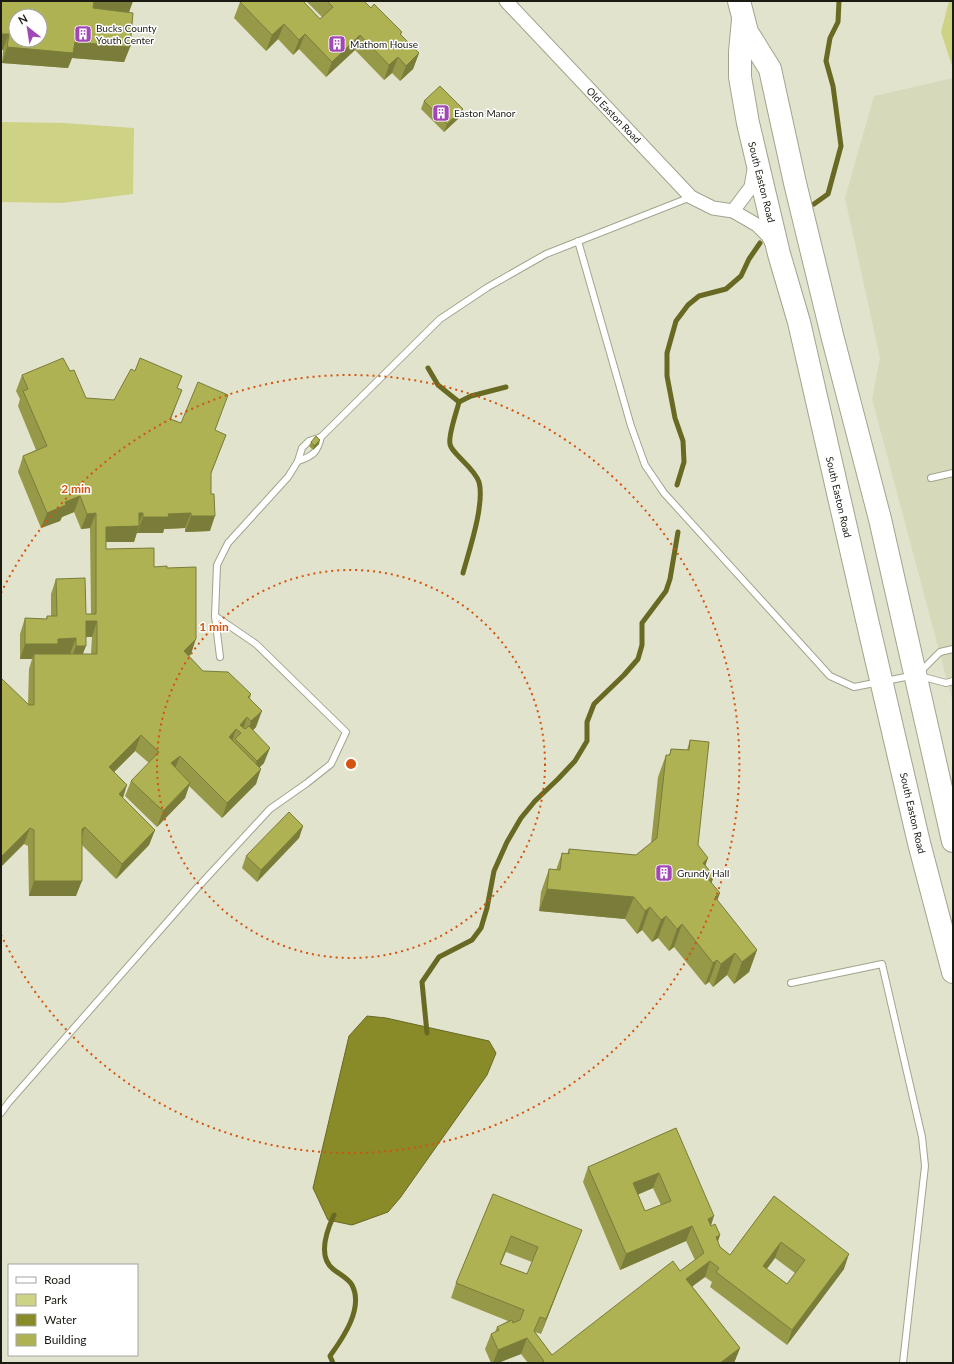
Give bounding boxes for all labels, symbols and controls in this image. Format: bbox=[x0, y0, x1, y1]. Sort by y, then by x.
north arrow bbox=[8, 8, 48, 48]
text: N bbox=[16, 11, 30, 27]
place label: Bucks County Youth Center bbox=[96, 22, 158, 46]
building icon: Bucks County Youth Center bbox=[73, 24, 93, 44]
building icon: Mathom House bbox=[327, 34, 347, 54]
place label: Mathom House bbox=[350, 38, 418, 50]
street label: Old Easton Road bbox=[584, 85, 644, 145]
building icon: Easton Manor bbox=[431, 103, 451, 123]
place label: Easton Manor bbox=[454, 107, 516, 119]
street label: South Easton Road bbox=[746, 140, 778, 224]
street label: South Easton Road bbox=[824, 455, 854, 539]
text: 2 min bbox=[61, 481, 91, 496]
text: 1 min bbox=[199, 619, 229, 634]
centre of rings bbox=[344, 757, 358, 771]
street label: South Easton Road bbox=[898, 771, 928, 855]
building icon: Grundy Hall bbox=[654, 863, 674, 883]
place label: Grundy Hall bbox=[677, 867, 729, 879]
legend bbox=[8, 1264, 138, 1356]
text: Road bbox=[44, 1272, 71, 1287]
text: Park bbox=[44, 1292, 68, 1307]
text: Water bbox=[44, 1312, 77, 1327]
text: Building bbox=[44, 1332, 87, 1347]

